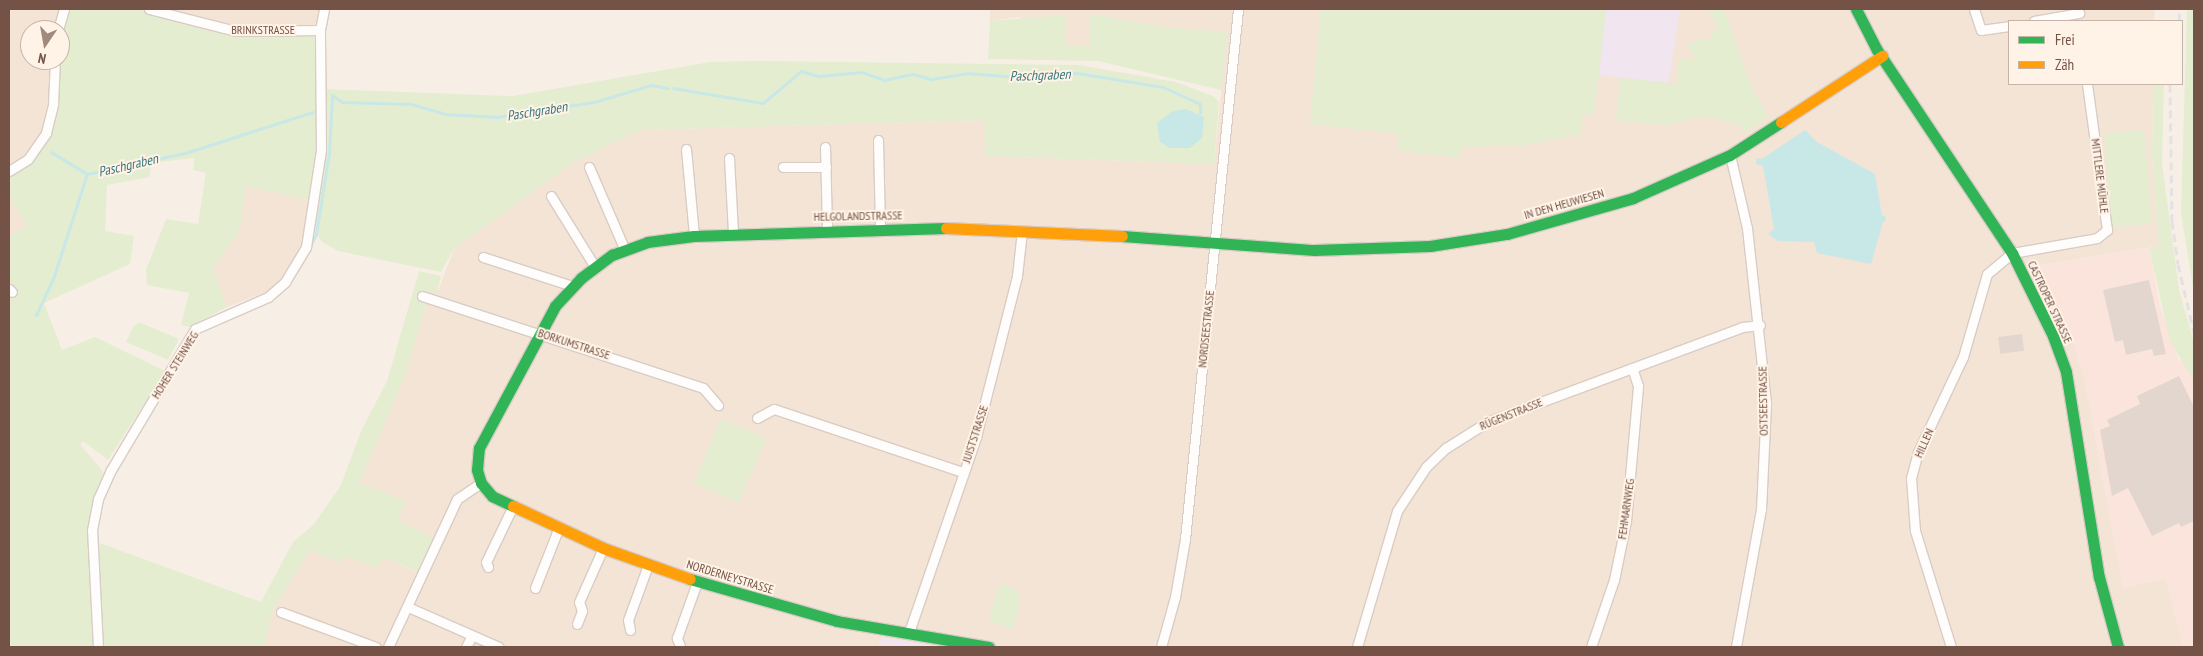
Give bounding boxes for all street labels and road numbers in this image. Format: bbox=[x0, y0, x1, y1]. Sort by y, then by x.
street label: BRINKSTRASSE bbox=[231, 23, 295, 37]
street label: MITTLERE MÜHLE bbox=[2088, 138, 2112, 214]
street label: IN DEN HEUWIESEN bbox=[1522, 186, 1606, 222]
street label: HELGOLANDSTRASSE bbox=[813, 208, 903, 224]
street label: CASTROPER STRASSE bbox=[2025, 258, 2075, 346]
street label: NORDSEESTRASSE bbox=[1195, 290, 1217, 368]
street label: BORKUMSTRASSE bbox=[536, 326, 612, 362]
street label: HOHER STEINWEG bbox=[149, 329, 201, 401]
street label: OSTSEESTRASSE bbox=[1755, 366, 1771, 436]
street label: RÜGENSTRASSE bbox=[1477, 395, 1545, 433]
street label: JUISTSTRASSE bbox=[959, 403, 991, 465]
street label: HILLEN bbox=[1911, 426, 1937, 460]
street label: FEHMARNWEG bbox=[1615, 478, 1637, 540]
street label: NORDERNEYSTRASSE bbox=[685, 557, 775, 597]

